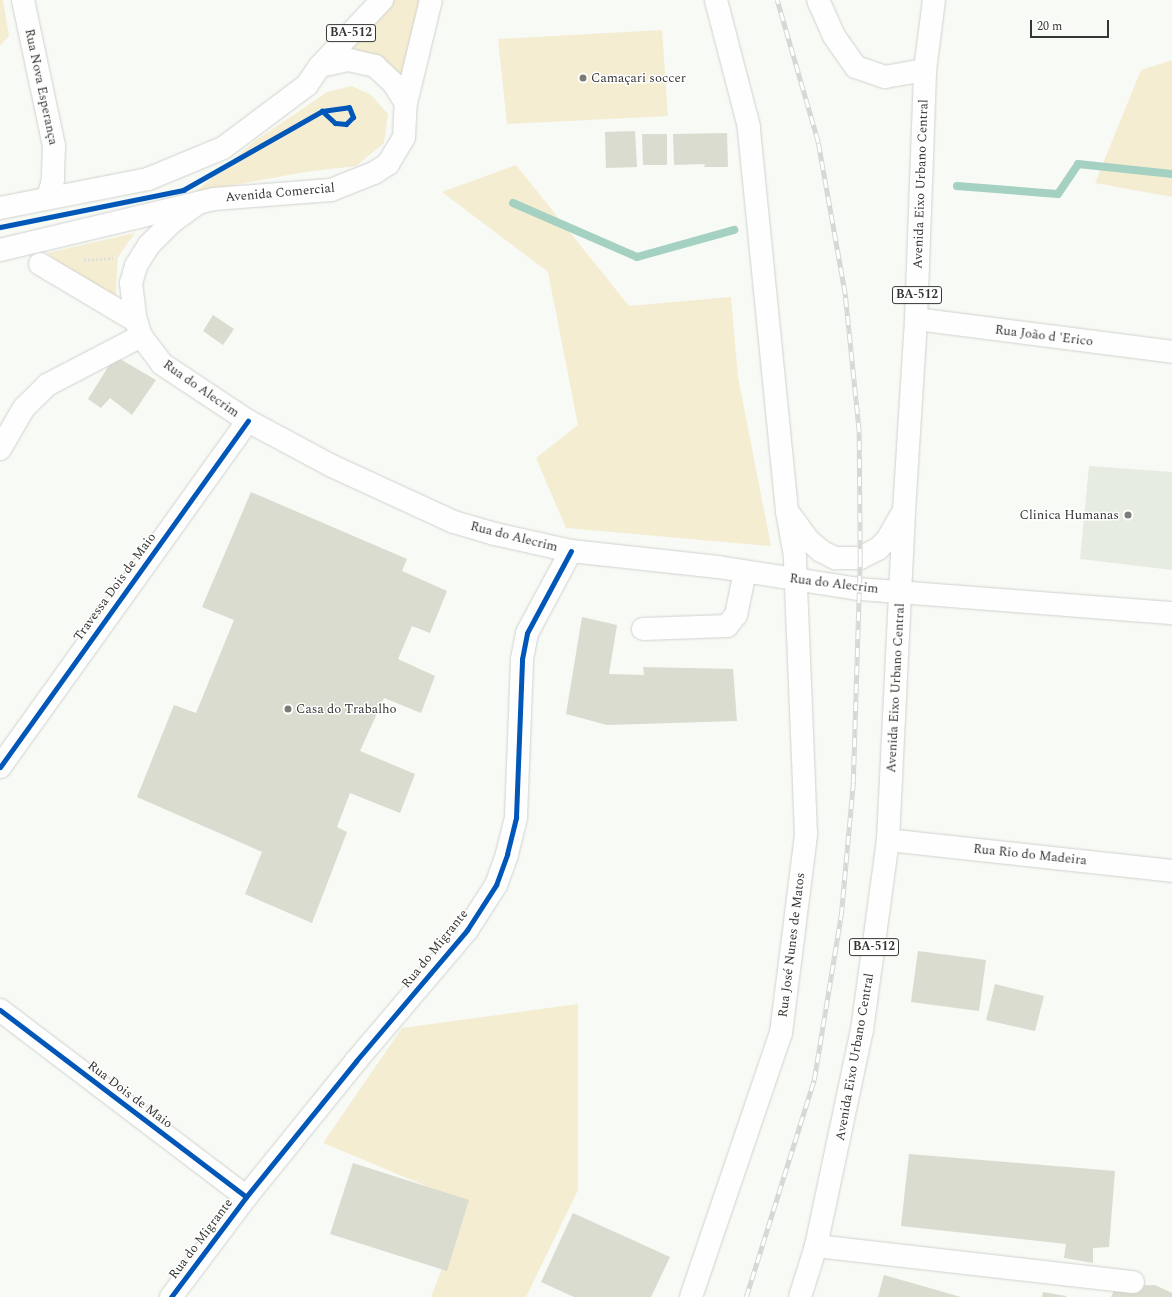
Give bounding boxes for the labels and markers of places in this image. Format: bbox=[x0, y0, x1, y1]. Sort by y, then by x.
place label: Camaçari soccer bbox=[591, 70, 686, 86]
marker: Camaçari soccer bbox=[578, 73, 588, 83]
place label: Clinica Humanas bbox=[1019, 507, 1119, 523]
marker: Clinica Humanas bbox=[1122, 509, 1134, 521]
place label: Casa do Trabalho bbox=[296, 701, 397, 717]
marker: Casa do Trabalho bbox=[283, 704, 293, 714]

